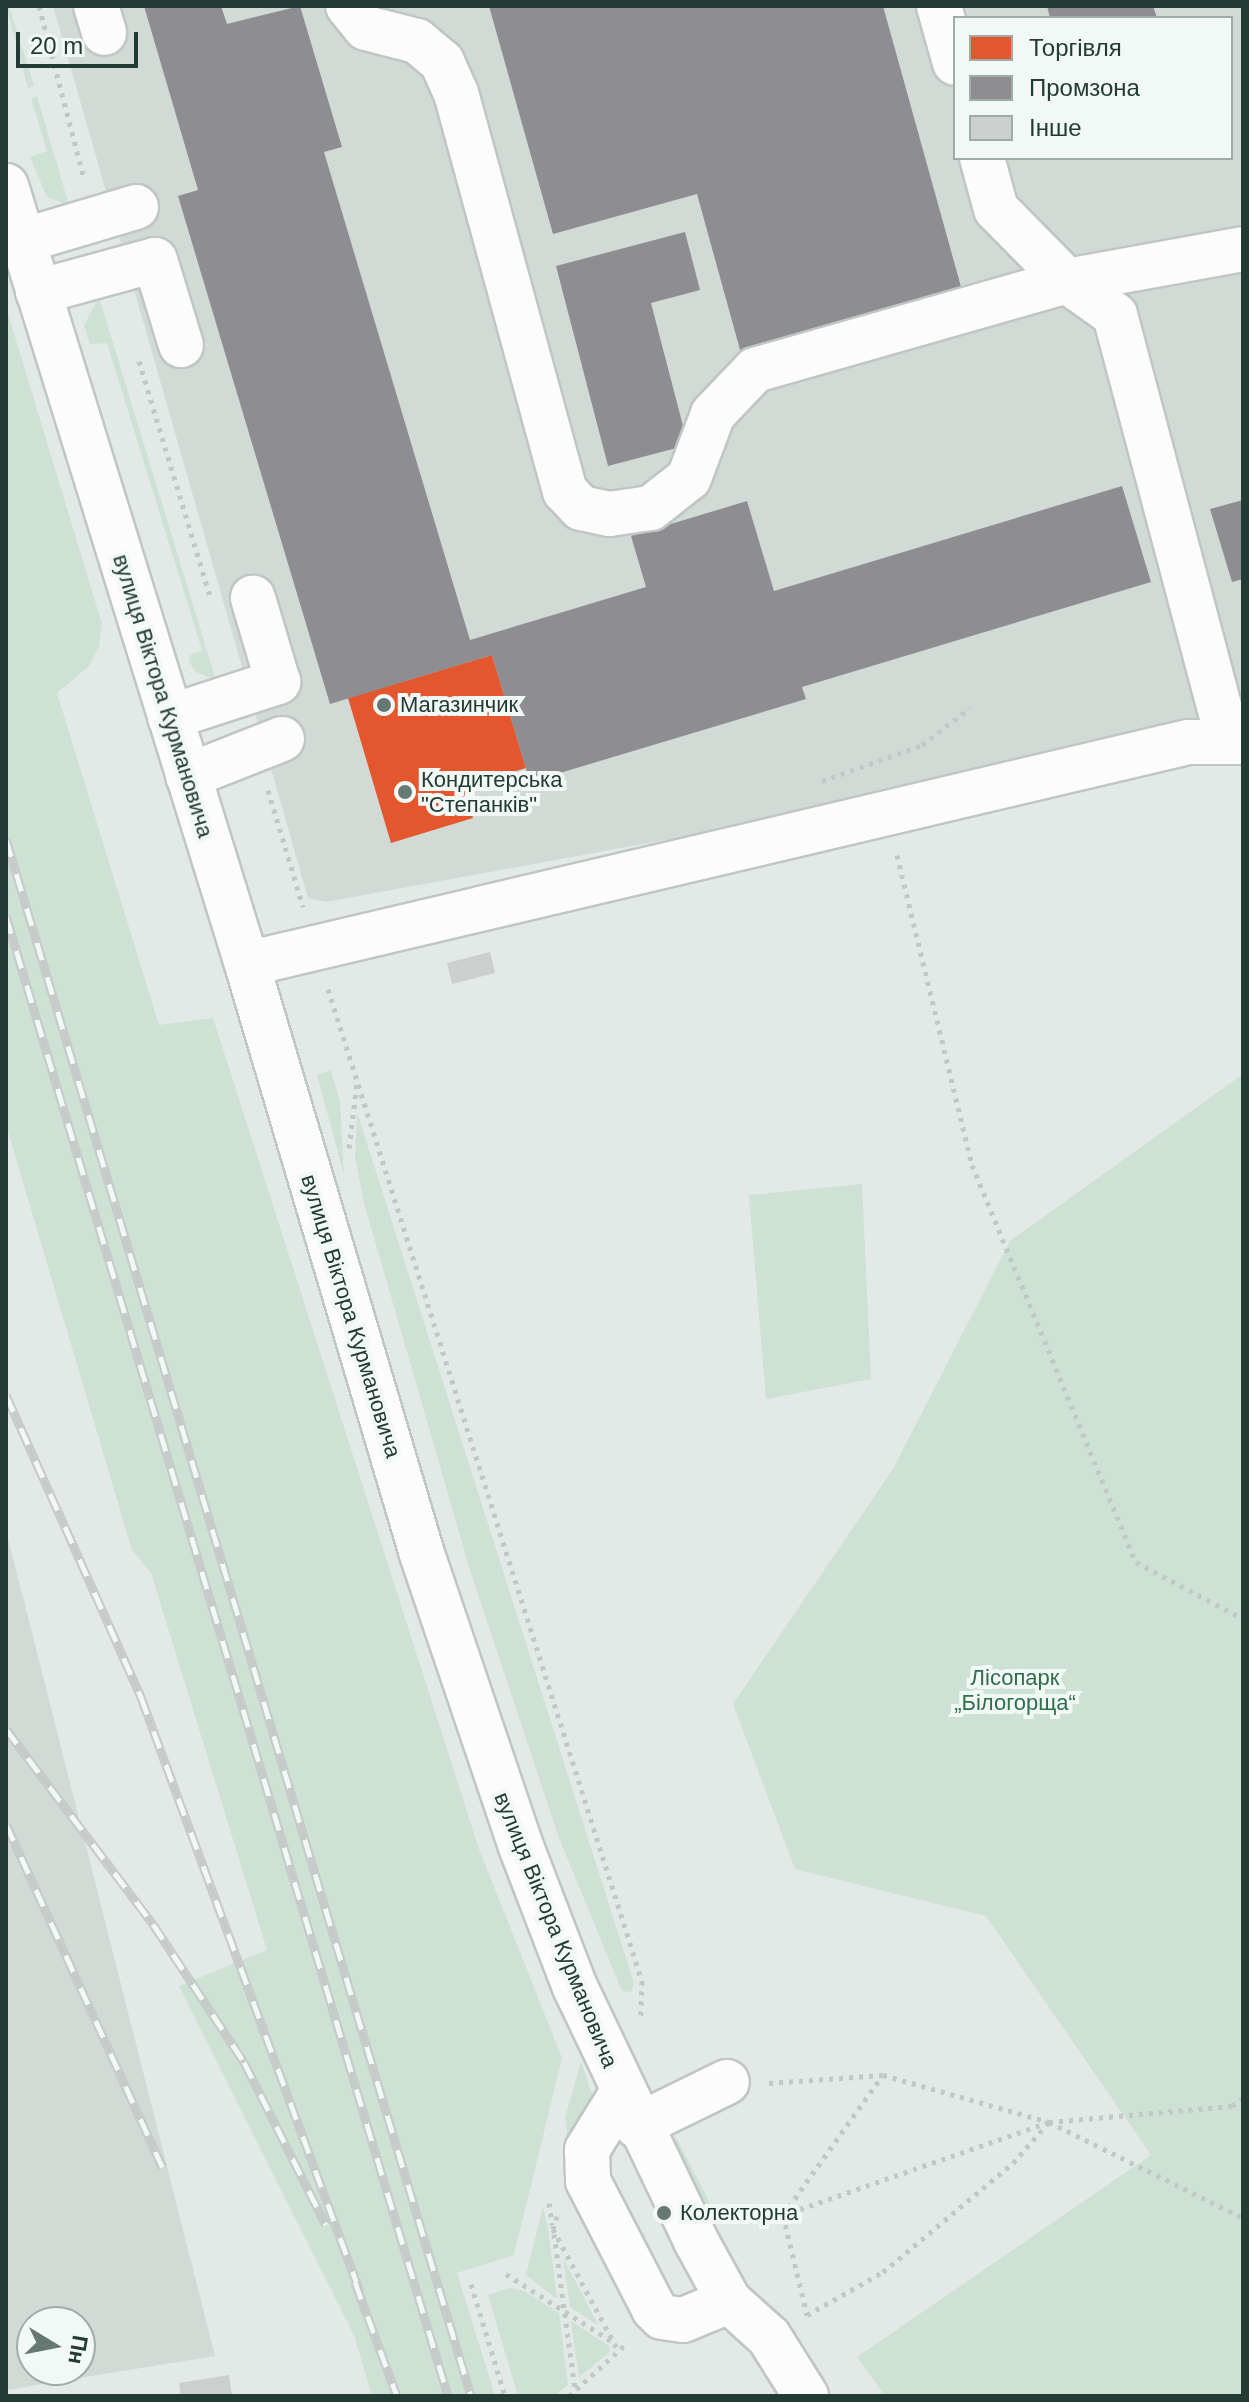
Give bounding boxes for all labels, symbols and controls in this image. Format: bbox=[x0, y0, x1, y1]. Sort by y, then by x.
scale bar bbox=[20, 16, 142, 66]
legend bbox=[953, 16, 1233, 160]
text: 20 m bbox=[30, 32, 83, 59]
text: Торгівля bbox=[1029, 34, 1122, 61]
text: Промзона bbox=[1029, 74, 1140, 101]
text: Інше bbox=[1029, 114, 1082, 141]
street label: вулиця Віктора Курмановича bbox=[107, 551, 219, 841]
place label: Магазинчик bbox=[400, 692, 518, 718]
marker: Магазинчик bbox=[375, 696, 393, 714]
place label: Кондитерська "Степанків" bbox=[421, 766, 562, 818]
marker: Кондитерська "Степанків" bbox=[396, 783, 414, 801]
street label: вулиця Віктора Курмановича bbox=[295, 1171, 407, 1461]
park label: Лісопарк „Білогорща“ bbox=[954, 1664, 1076, 1716]
street label: вулиця Віктора Курмановича bbox=[489, 1788, 623, 2072]
place label: Колекторна bbox=[680, 2200, 798, 2226]
marker: Колекторна bbox=[655, 2204, 673, 2222]
north arrow bbox=[16, 2306, 96, 2386]
text: Пн bbox=[63, 2333, 93, 2366]

